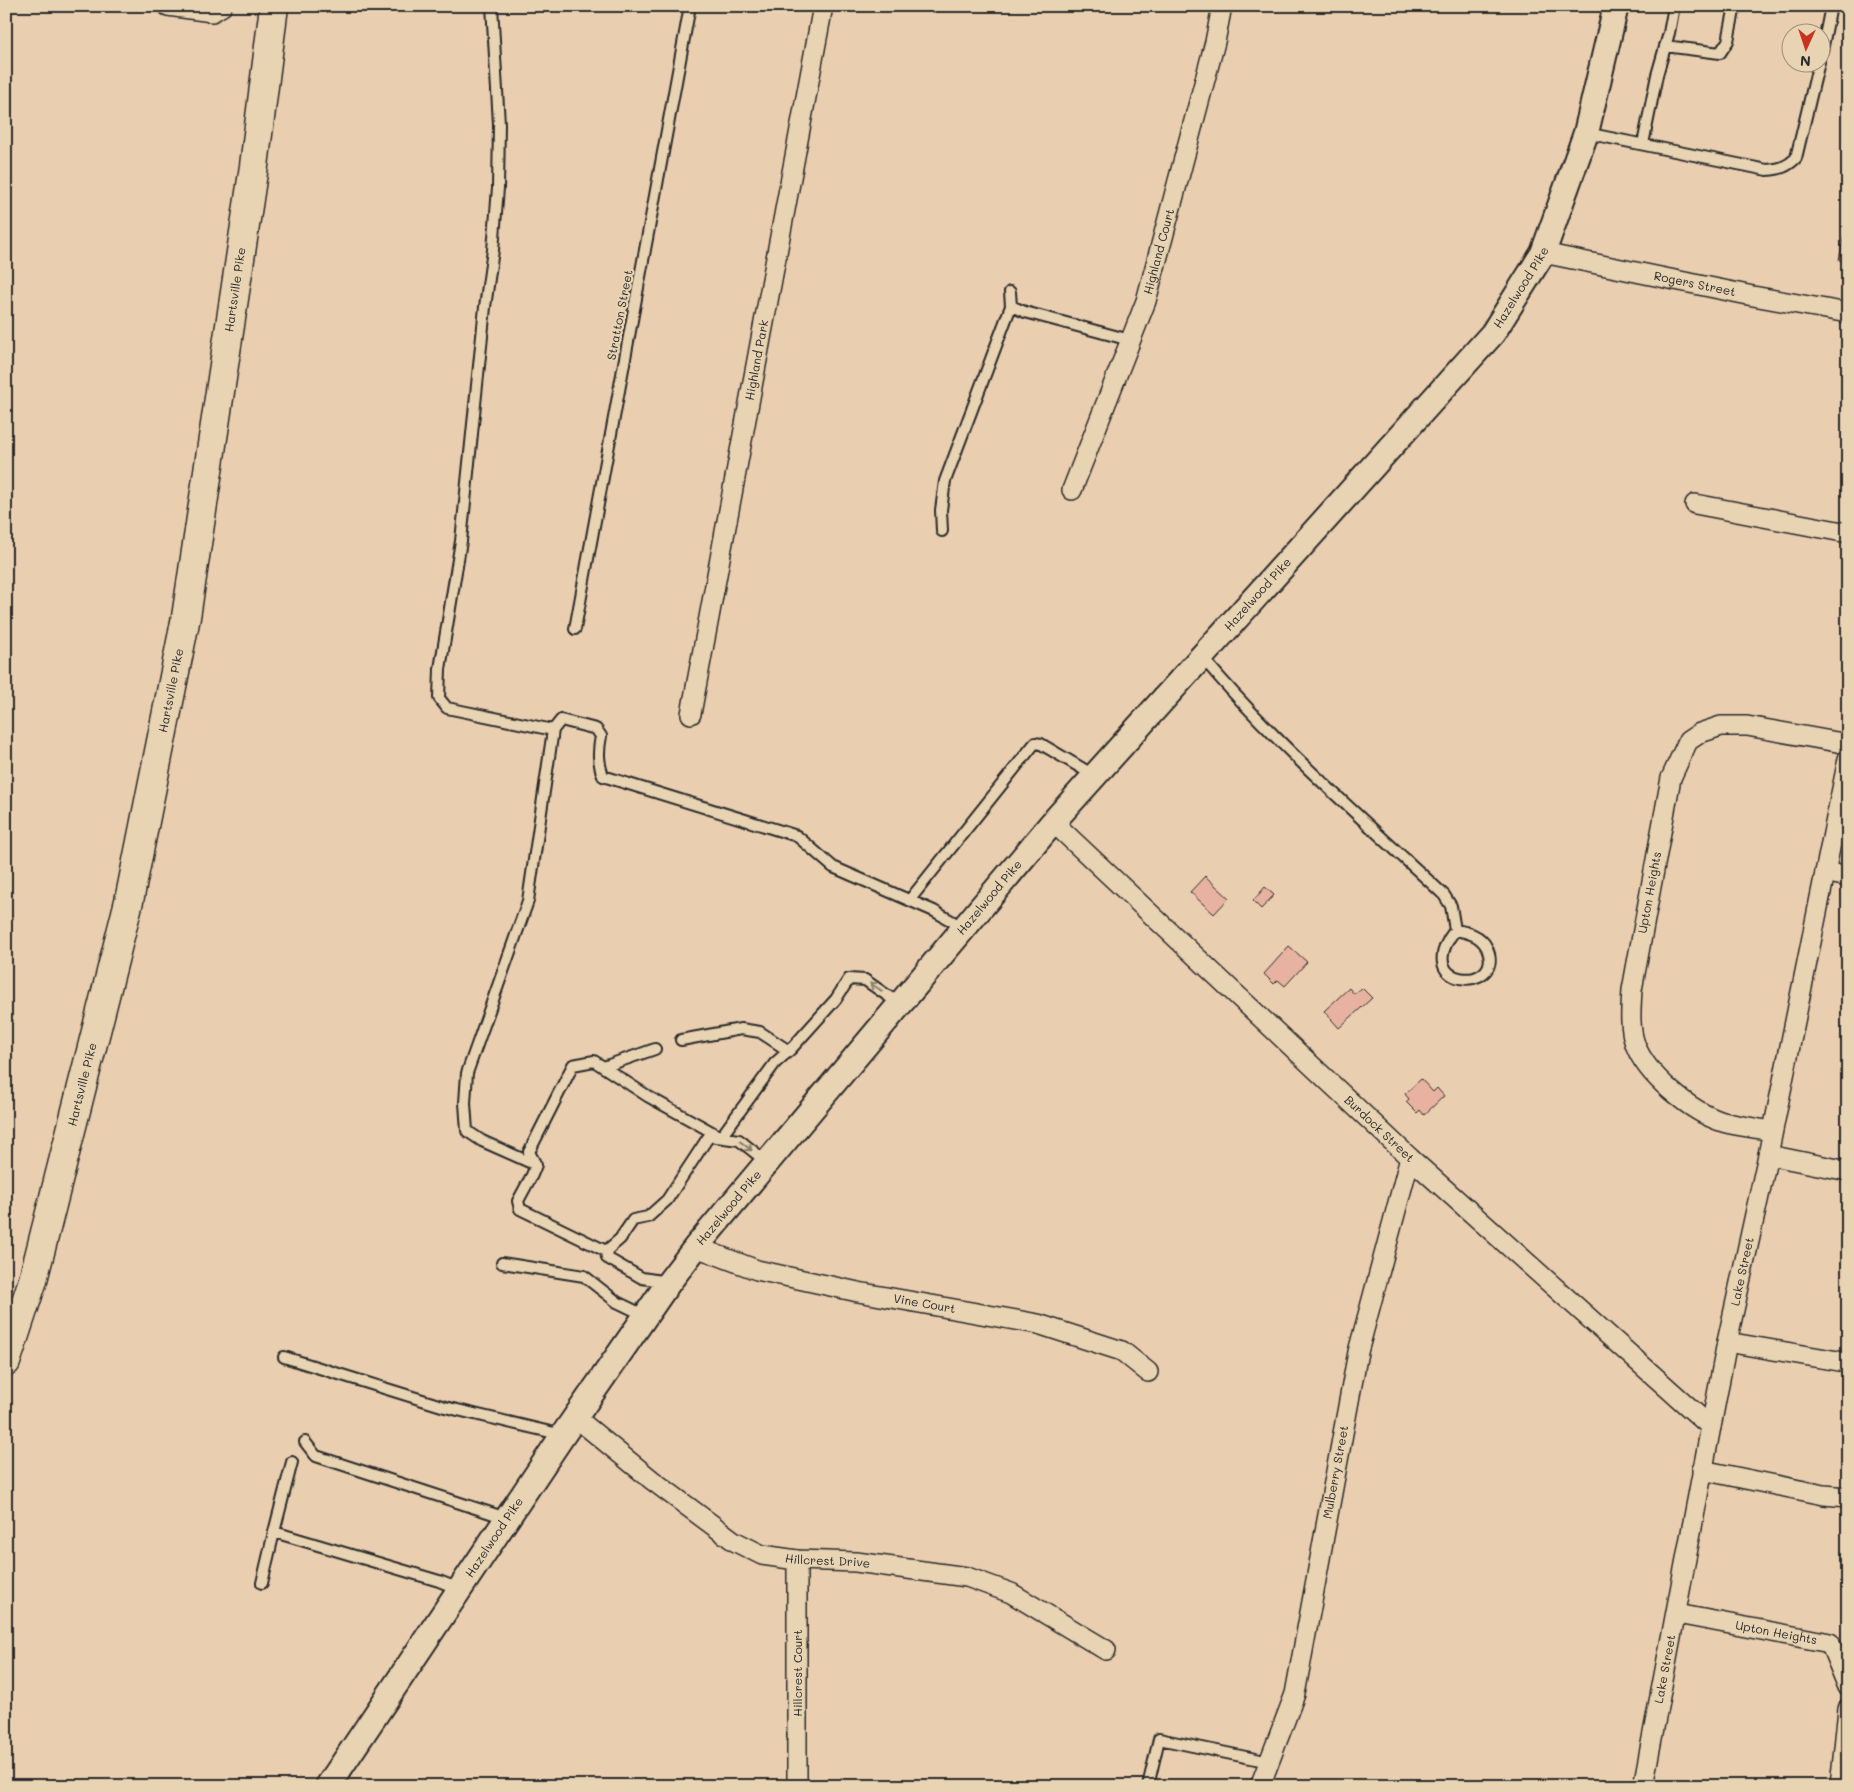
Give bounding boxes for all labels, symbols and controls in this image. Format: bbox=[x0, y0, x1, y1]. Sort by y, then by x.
north arrow bbox=[1782, 22, 1832, 72]
text: N bbox=[1799, 52, 1811, 71]
street label: Highland Court bbox=[1139, 207, 1177, 296]
street label: Hazelwood Pike bbox=[1489, 245, 1551, 331]
street label: Hartsville Pike bbox=[220, 246, 249, 333]
street label: Rogers Street bbox=[1653, 267, 1737, 299]
street label: Stratton Street bbox=[602, 268, 636, 361]
street label: Highland Park bbox=[741, 318, 771, 402]
street label: Hazelwood Pike bbox=[1220, 554, 1294, 634]
street label: Hartsville Pike bbox=[154, 647, 187, 734]
street label: Upton Heights bbox=[1634, 850, 1664, 935]
street label: Hazelwood Pike bbox=[953, 856, 1025, 938]
one-way arrow bbox=[870, 982, 884, 992]
street label: Hartsville Pike bbox=[63, 1041, 100, 1128]
street label: Burdock Street bbox=[1342, 1092, 1418, 1165]
one-way arrow bbox=[739, 1140, 752, 1151]
street label: Hazelwood Pike bbox=[692, 1166, 764, 1248]
street label: Lake Street bbox=[1726, 1236, 1757, 1307]
street label: Vine Court bbox=[892, 1289, 957, 1316]
street label: Mulberry Street bbox=[1318, 1424, 1351, 1520]
street label: Hazelwood Pike bbox=[461, 1494, 526, 1580]
street label: Hillcrest Drive bbox=[784, 1549, 871, 1571]
street label: Upton Heights bbox=[1734, 1616, 1819, 1647]
street label: Hillcrest Court bbox=[789, 1629, 805, 1717]
street label: Lake Street bbox=[1650, 1633, 1678, 1705]

